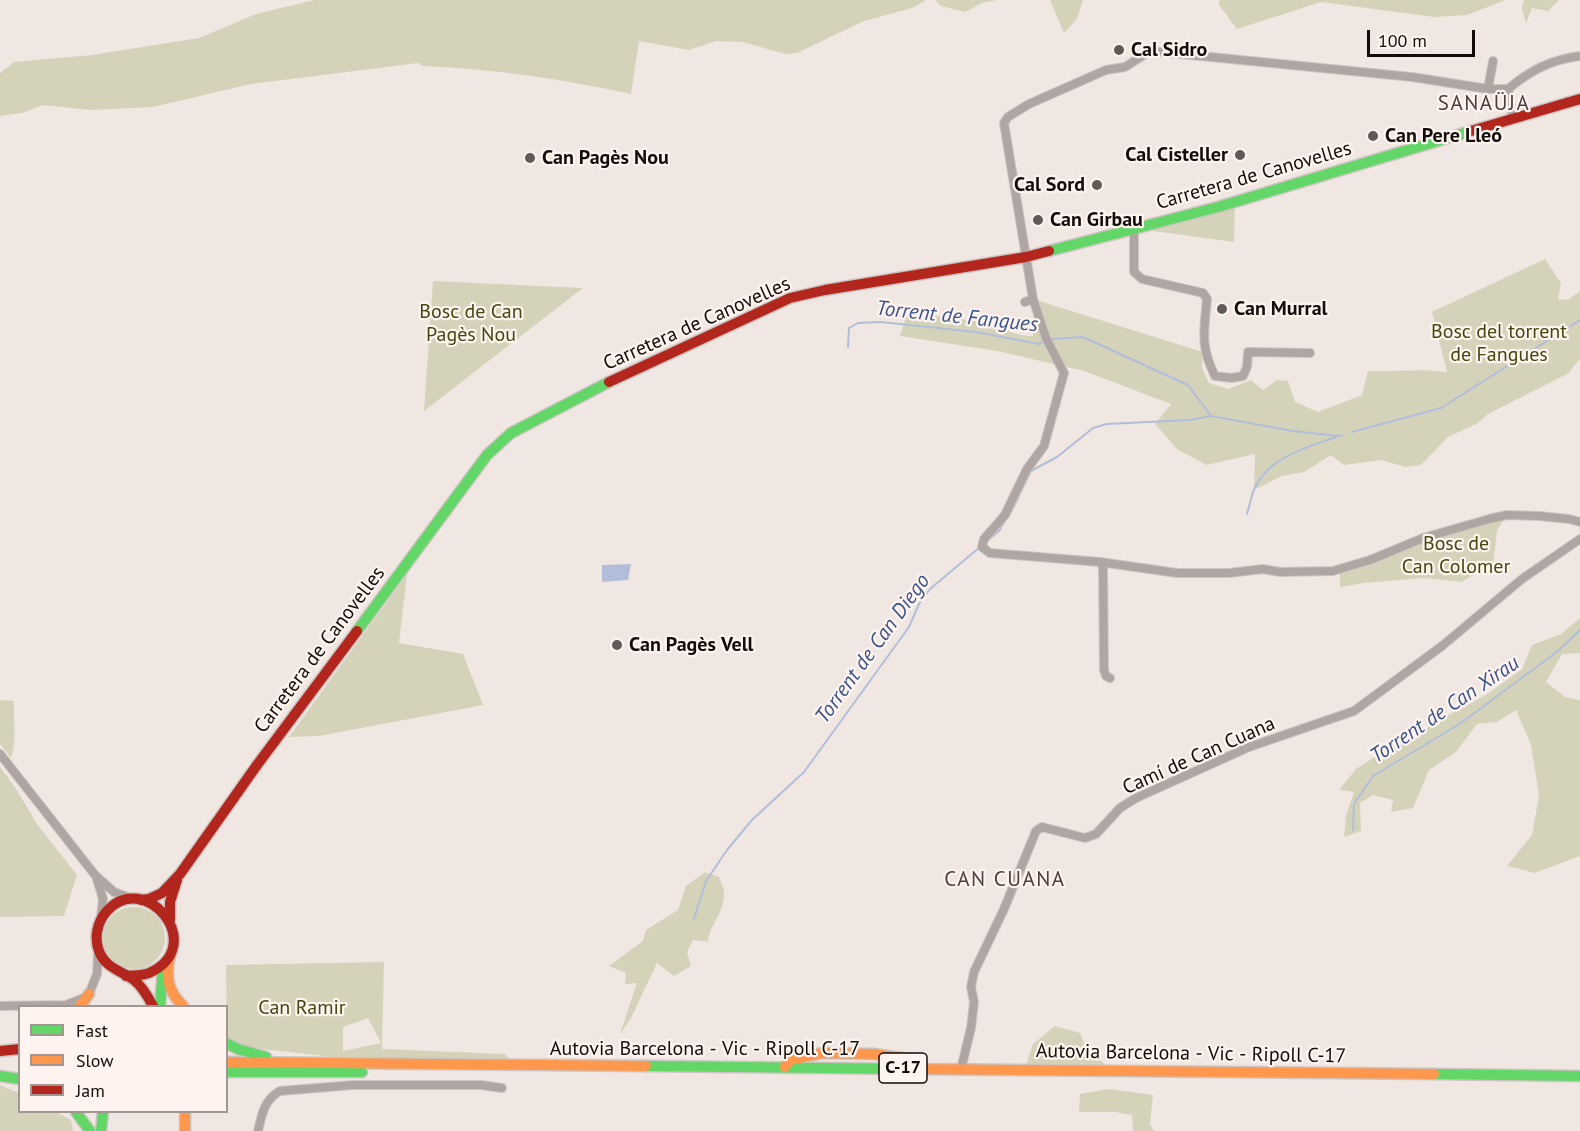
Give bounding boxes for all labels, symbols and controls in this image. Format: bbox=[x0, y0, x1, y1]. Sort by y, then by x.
scale bar bbox=[1370, 18, 1478, 56]
text: 100 m bbox=[1378, 29, 1427, 52]
place label: Cal Sidro bbox=[1131, 38, 1207, 62]
marker: Cal Sidro bbox=[1112, 43, 1126, 57]
district label: SANAÜJA bbox=[1438, 91, 1530, 117]
place label: Can Pere Lleó bbox=[1385, 124, 1502, 148]
marker: Can Pere Lleó bbox=[1366, 129, 1380, 143]
street label: Carretera de Canovelles bbox=[1154, 137, 1354, 215]
place label: Cal Cisteller bbox=[1125, 143, 1228, 167]
place label: Can Pagès Nou bbox=[542, 146, 669, 170]
marker: Cal Cisteller bbox=[1233, 148, 1247, 162]
marker: Can Pagès Nou bbox=[523, 151, 537, 165]
place label: Cal Sord bbox=[1014, 173, 1085, 197]
marker: Cal Sord bbox=[1090, 178, 1104, 192]
place label: Can Girbau bbox=[1050, 208, 1143, 232]
marker: Can Girbau bbox=[1031, 213, 1045, 227]
street label: Carretera de Canovelles bbox=[600, 272, 794, 376]
water label: Torrent de Fangues bbox=[875, 296, 1039, 338]
place label: Can Murral bbox=[1234, 297, 1327, 321]
park label: Bosc de Can Pagès Nou bbox=[419, 300, 523, 347]
marker: Can Murral bbox=[1215, 302, 1229, 316]
park label: Bosc del torrent de Fangues bbox=[1431, 320, 1567, 367]
park label: Bosc de Can Colomer bbox=[1402, 532, 1510, 579]
street label: Carretera de Canovelles bbox=[250, 562, 390, 738]
water label: Torrent de Can Diego bbox=[810, 569, 936, 729]
place label: Can Pagès Vell bbox=[629, 633, 753, 657]
marker: Can Pagès Vell bbox=[610, 638, 624, 652]
water label: Torrent de Can Xirau bbox=[1366, 651, 1524, 769]
street label: Camí de Can Cuana bbox=[1119, 712, 1279, 800]
district label: CAN CUANA bbox=[944, 867, 1066, 893]
park label: Can Ramir bbox=[258, 996, 346, 1020]
legend bbox=[18, 1005, 228, 1113]
text: Fast bbox=[76, 1019, 108, 1042]
street label: Autovia Barcelona - Vic - Ripoll C-17 bbox=[550, 1037, 860, 1061]
street label: Autovia Barcelona - Vic - Ripoll C-17 bbox=[1036, 1039, 1346, 1069]
text: Slow bbox=[76, 1049, 114, 1072]
road number: C-17 bbox=[879, 1053, 927, 1083]
text: Jam bbox=[76, 1079, 105, 1102]

